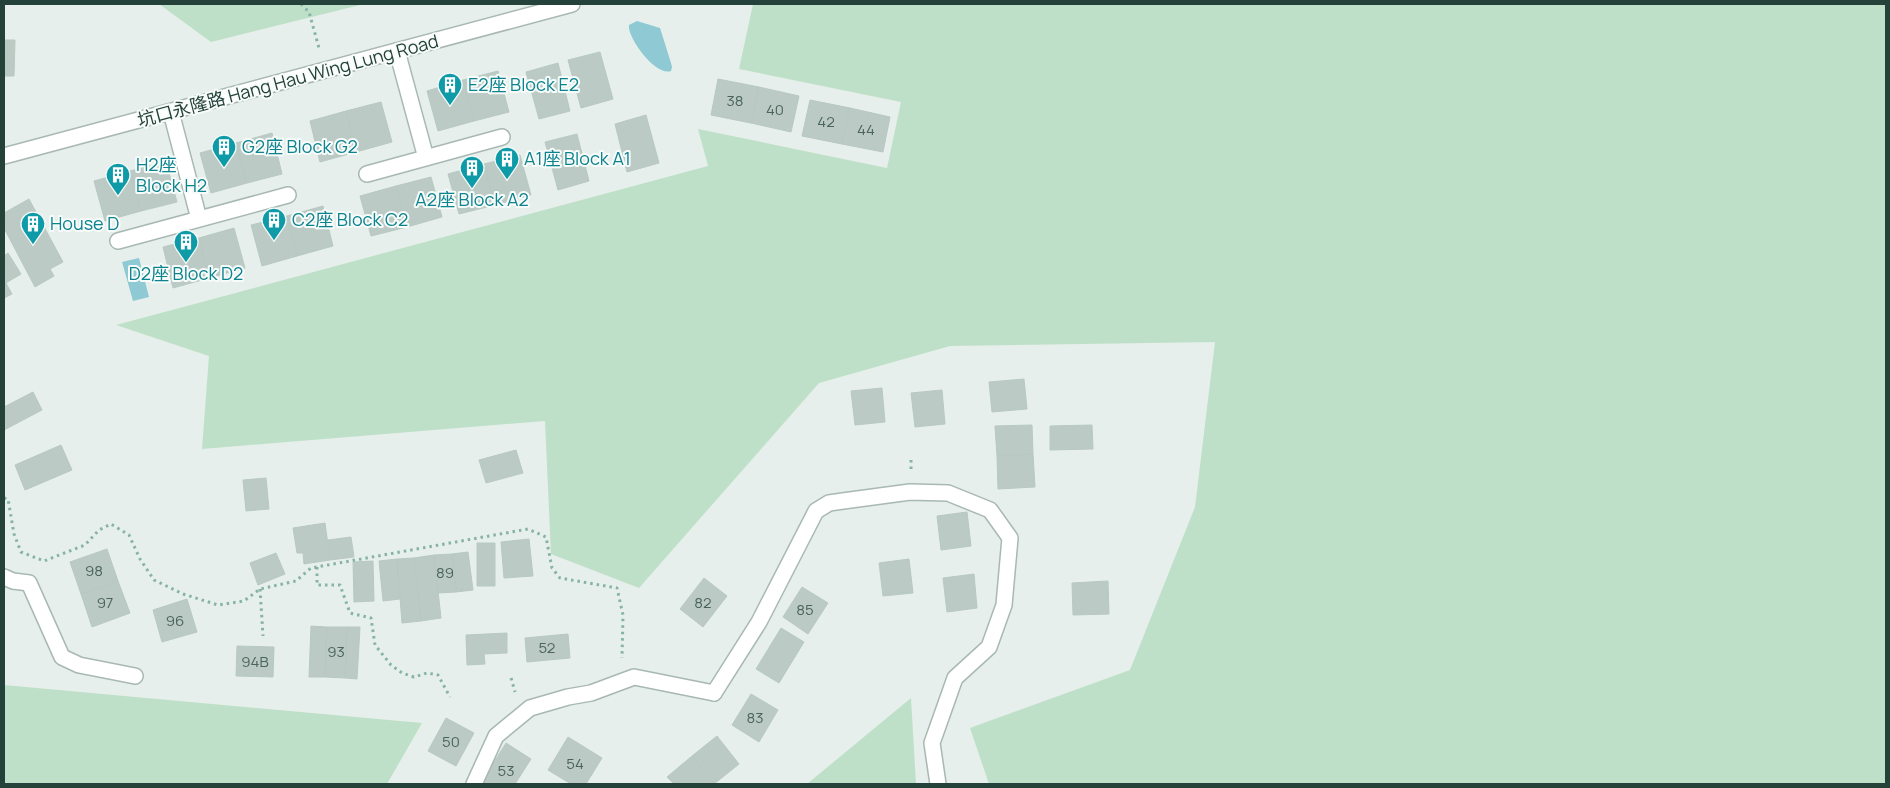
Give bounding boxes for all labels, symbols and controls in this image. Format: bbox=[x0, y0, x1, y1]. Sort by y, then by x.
street label: 坑口永隆路 Hang Hau Wing Lung Road bbox=[135, 28, 441, 132]
building icon: E2座 Block E2 bbox=[437, 72, 463, 106]
place label: E2座 Block E2 bbox=[468, 72, 579, 96]
house number: 38 bbox=[726, 90, 744, 111]
house number: 40 bbox=[766, 99, 784, 120]
house number: 42 bbox=[817, 111, 835, 132]
house number: 44 bbox=[857, 119, 875, 140]
building icon: G2座 Block G2 bbox=[211, 134, 237, 168]
place label: G2座 Block G2 bbox=[242, 134, 358, 158]
building icon: A1座 Block A1 bbox=[494, 146, 520, 180]
place label: A1座 Block A1 bbox=[524, 146, 631, 170]
place label: H2座 Block H2 bbox=[136, 152, 207, 197]
building icon: A2座 Block A2 bbox=[459, 155, 485, 189]
building icon: H2座 Block H2 bbox=[105, 162, 131, 196]
place label: A2座 Block A2 bbox=[415, 187, 529, 211]
building icon: C2座 Block C2 bbox=[261, 207, 287, 241]
place label: C2座 Block C2 bbox=[292, 207, 408, 231]
building icon: House D bbox=[20, 211, 46, 245]
place label: House D bbox=[50, 211, 119, 235]
building icon: D2座 Block D2 bbox=[173, 229, 199, 263]
place label: D2座 Block D2 bbox=[129, 261, 243, 285]
house number: 98 bbox=[85, 560, 103, 581]
house number: 89 bbox=[436, 562, 454, 583]
house number: 97 bbox=[97, 592, 113, 613]
house number: 82 bbox=[694, 592, 712, 613]
house number: 85 bbox=[796, 599, 814, 620]
house number: 96 bbox=[166, 610, 184, 631]
house number: 52 bbox=[539, 637, 555, 658]
house number: 93 bbox=[327, 641, 345, 662]
house number: 94B bbox=[241, 651, 269, 672]
house number: 83 bbox=[746, 707, 764, 728]
house number: 50 bbox=[442, 731, 460, 752]
house number: 54 bbox=[566, 753, 584, 774]
house number: 53 bbox=[498, 760, 514, 781]

